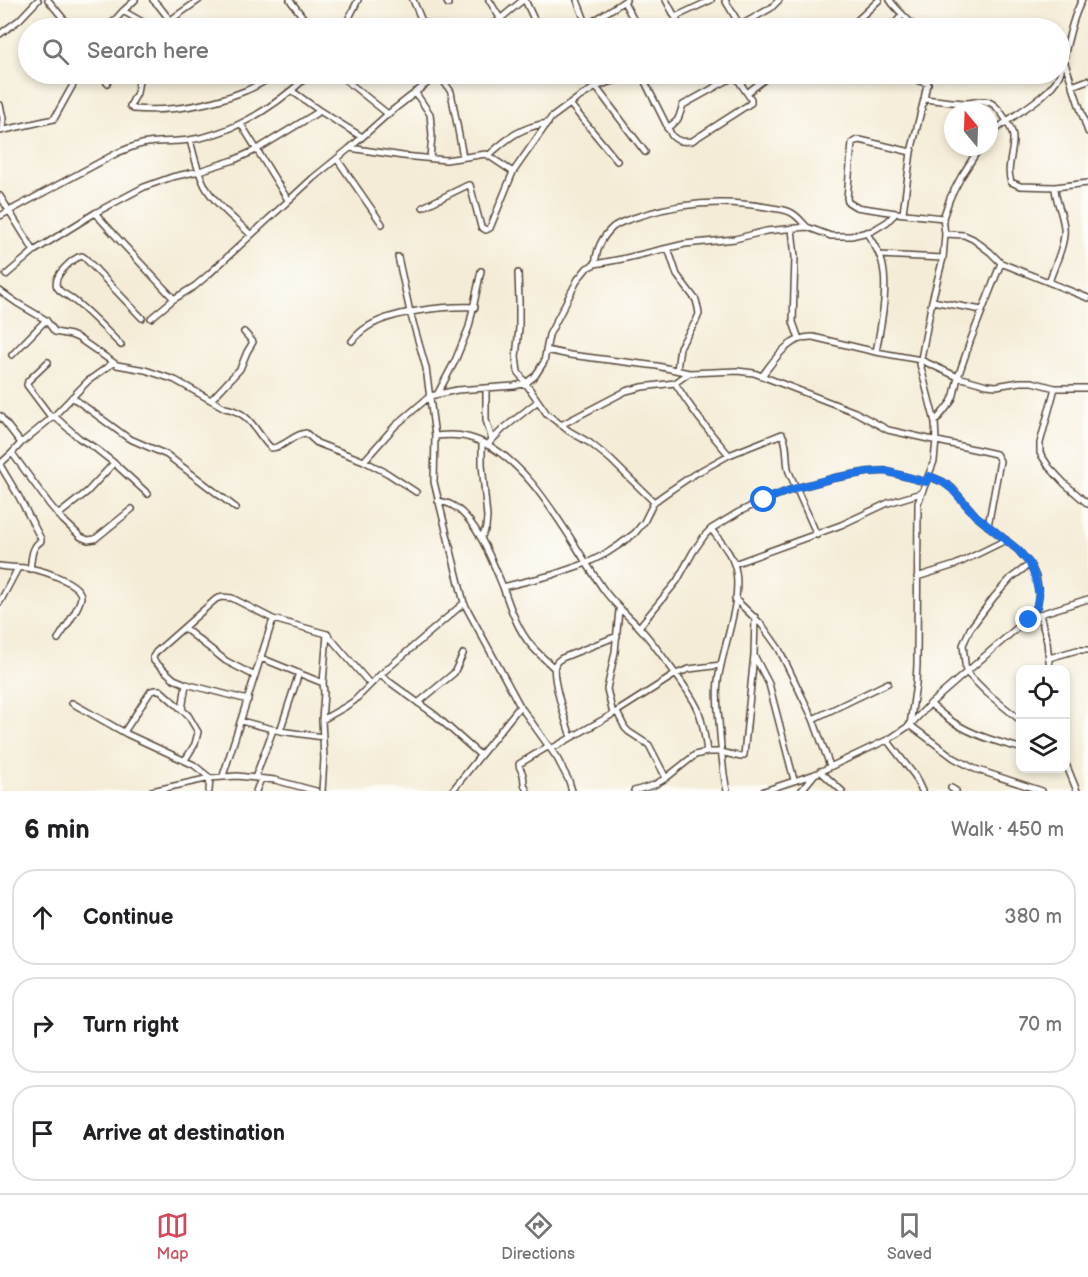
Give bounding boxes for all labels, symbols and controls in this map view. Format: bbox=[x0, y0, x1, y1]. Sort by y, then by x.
search box bbox=[18, 18, 1070, 84]
icon: search bbox=[39, 35, 72, 68]
text: Search here bbox=[87, 38, 209, 65]
north arrow bbox=[944, 102, 998, 156]
route start bbox=[750, 486, 776, 512]
route end bbox=[1015, 606, 1041, 632]
map controls bbox=[1016, 665, 1070, 773]
button: locate bbox=[1016, 665, 1070, 719]
button: layers bbox=[1016, 719, 1070, 773]
text: 6 min bbox=[24, 815, 90, 846]
text: Walk · 450 m bbox=[951, 818, 1064, 842]
icon: ahead bbox=[26, 901, 59, 934]
text: Continue bbox=[83, 904, 173, 931]
text: 380 m bbox=[1004, 905, 1062, 929]
icon: right bbox=[26, 1009, 59, 1042]
text: Turn right bbox=[83, 1012, 179, 1039]
text: 70 m bbox=[1018, 1013, 1062, 1037]
icon: arrive bbox=[26, 1117, 59, 1150]
text: Arrive at destination bbox=[83, 1120, 285, 1147]
tab: Map bbox=[156, 1209, 189, 1264]
tab: Directions bbox=[501, 1209, 575, 1264]
tab: Saved bbox=[887, 1209, 932, 1264]

